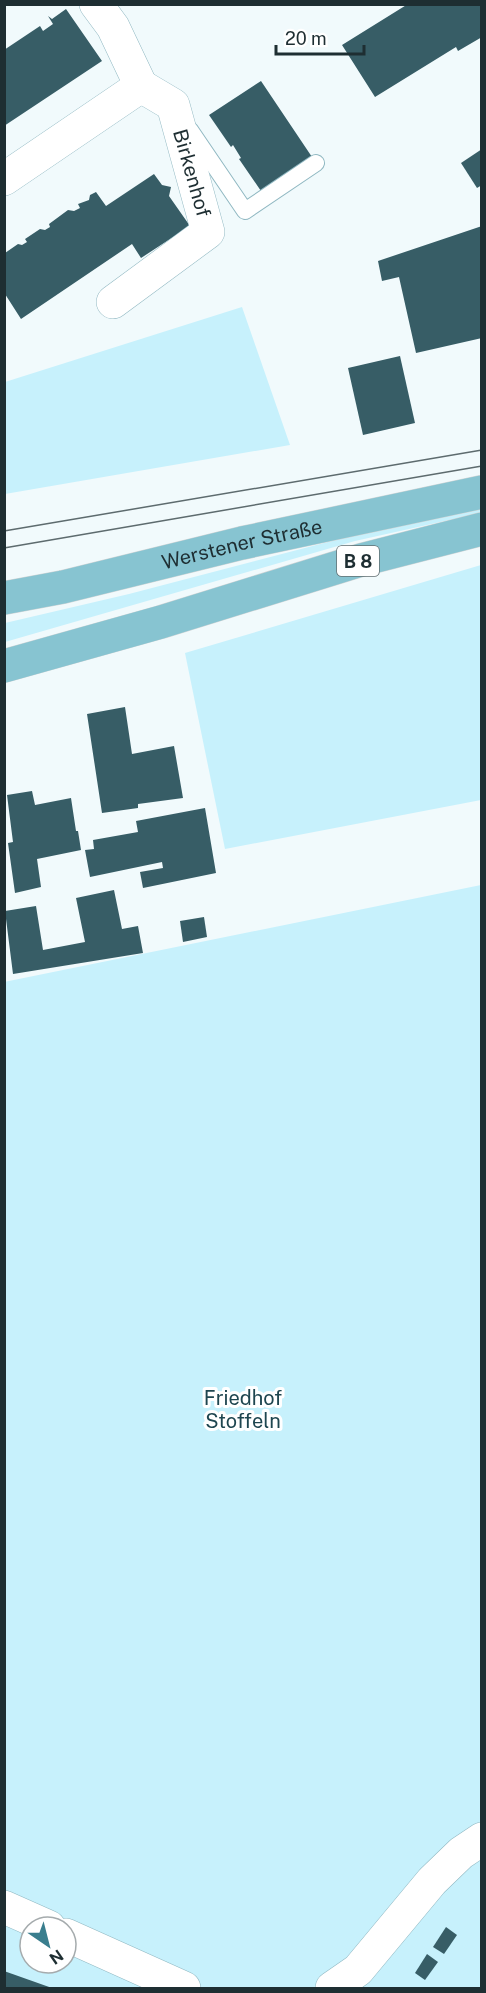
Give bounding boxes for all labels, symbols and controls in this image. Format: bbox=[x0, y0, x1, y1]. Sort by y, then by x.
scale bar bbox=[276, 18, 364, 56]
text: 20 m bbox=[285, 28, 327, 49]
street label: Birkenhof bbox=[168, 126, 216, 220]
street label: Werstener Straße bbox=[159, 514, 324, 574]
road number: B 8 bbox=[337, 546, 379, 576]
park label: Friedhof Stoffeln bbox=[204, 1386, 282, 1433]
north arrow bbox=[18, 1915, 78, 1975]
text: N bbox=[46, 1946, 67, 1968]

